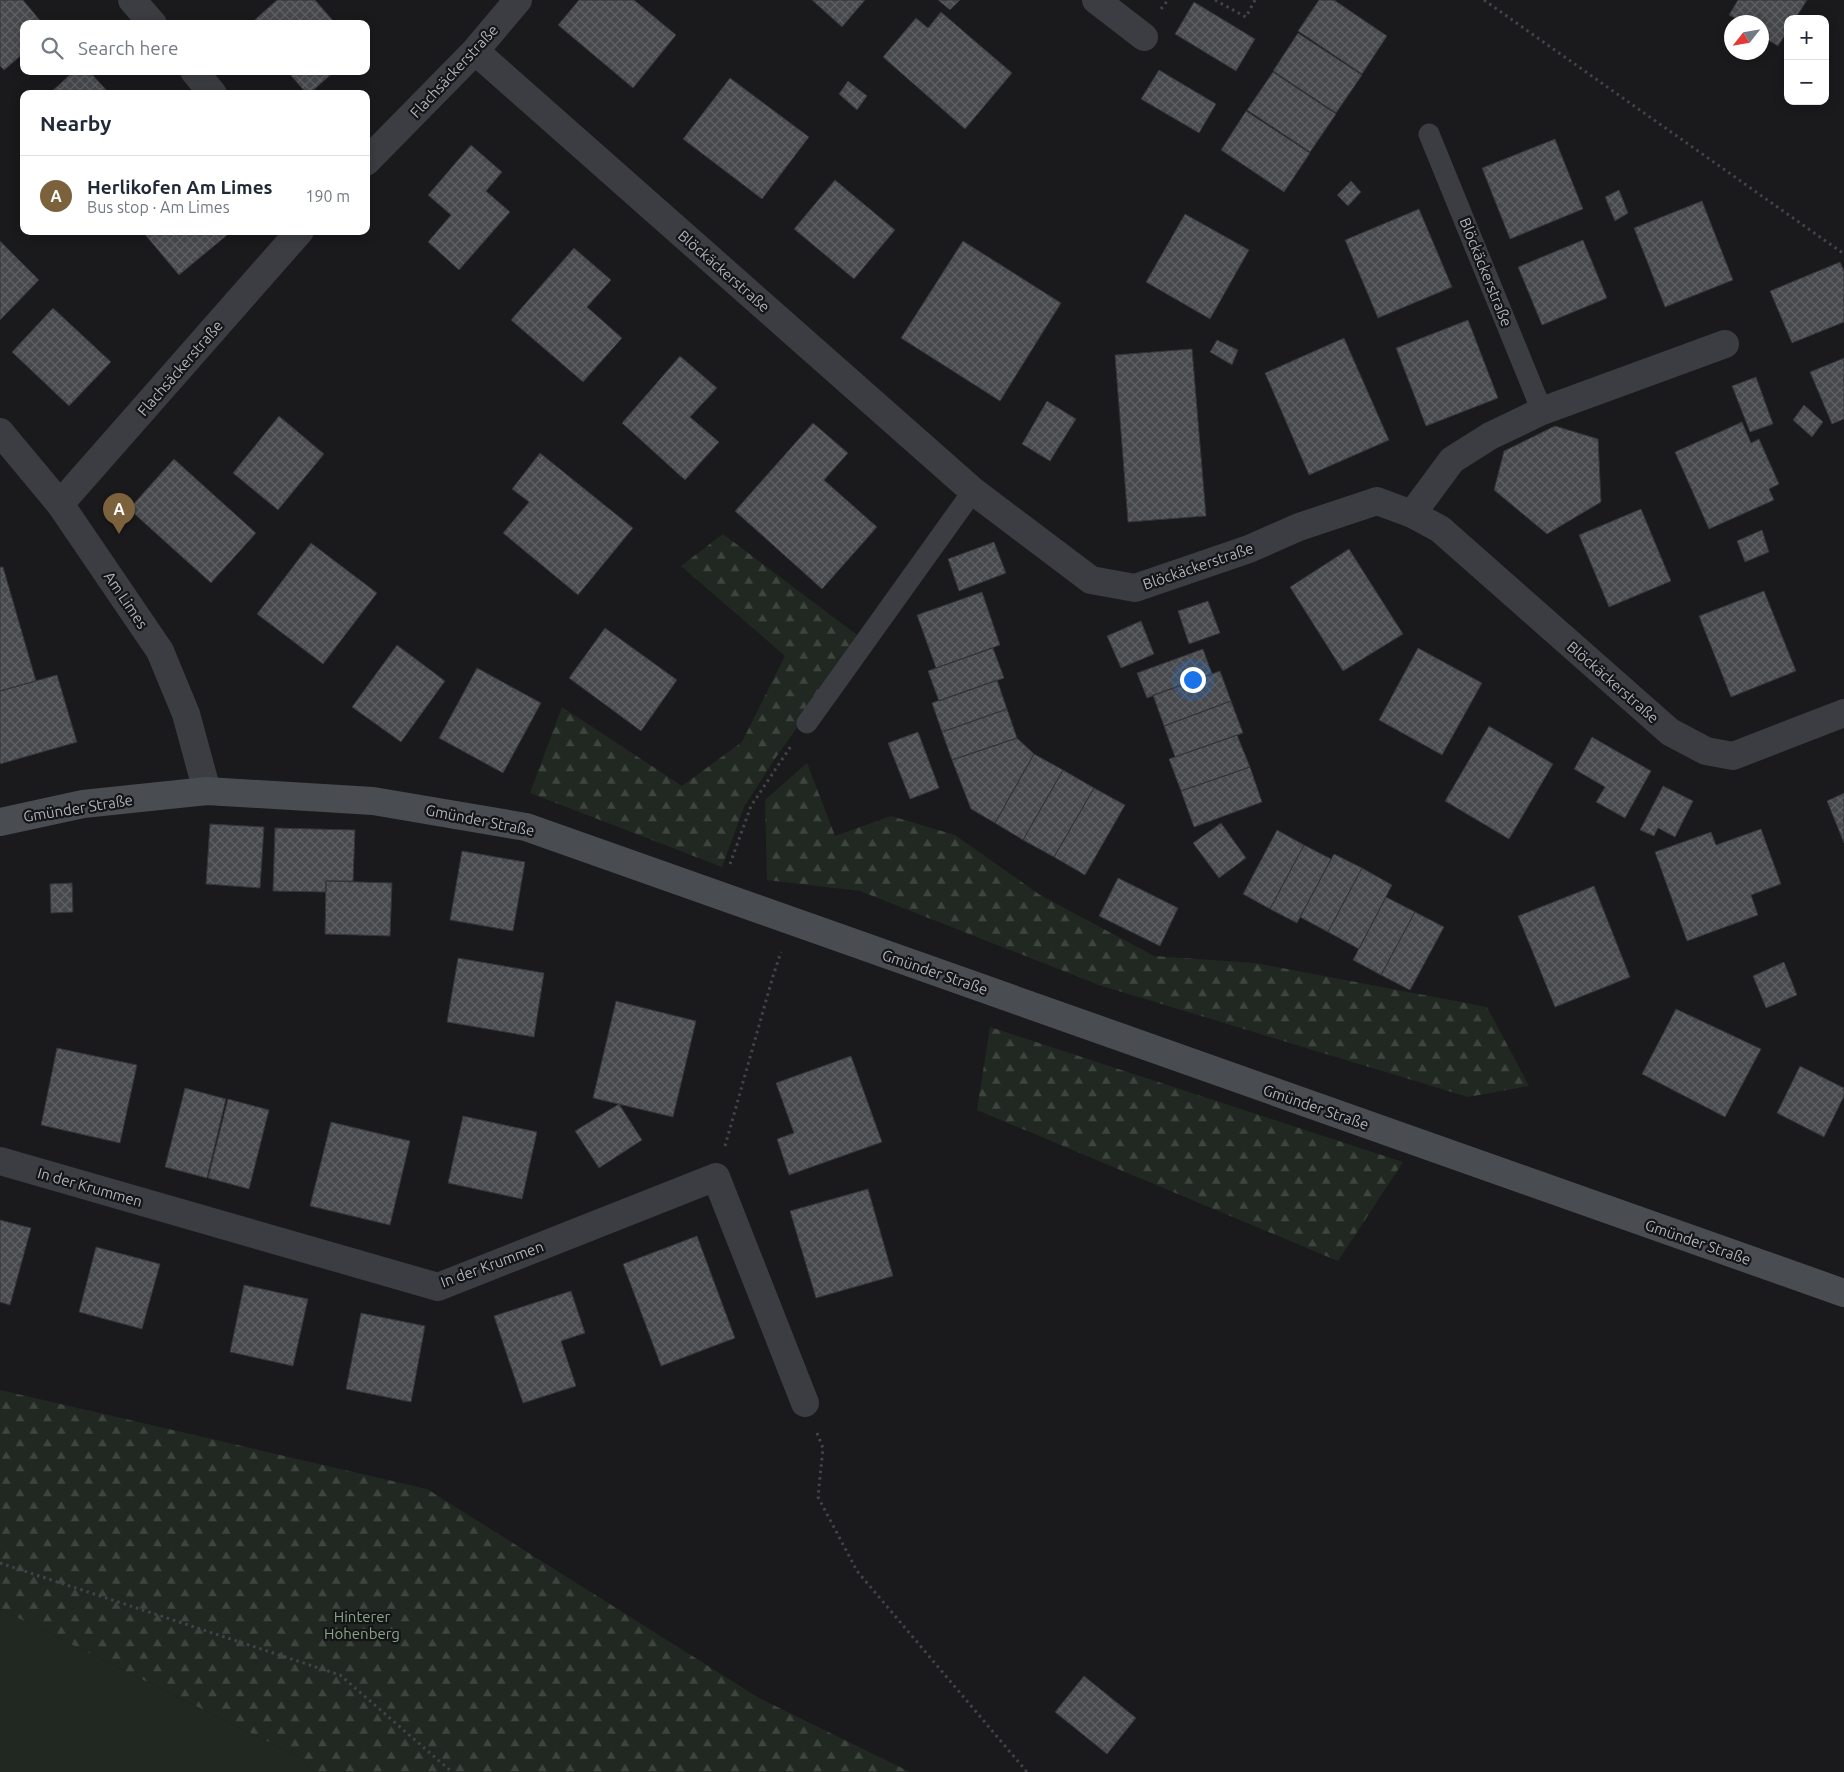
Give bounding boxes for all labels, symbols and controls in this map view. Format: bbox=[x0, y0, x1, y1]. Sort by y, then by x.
north arrow bbox=[1724, 15, 1769, 60]
map controls bbox=[1784, 15, 1829, 105]
button: + bbox=[1784, 15, 1829, 60]
search box bbox=[20, 20, 370, 75]
street label: Flachsäckerstraße bbox=[407, 21, 501, 121]
icon: search bbox=[38, 34, 66, 62]
text: Search here bbox=[78, 37, 178, 59]
button: − bbox=[1784, 60, 1829, 105]
text: Nearby bbox=[40, 111, 111, 135]
text: Herlikofen Am Limes bbox=[87, 176, 273, 198]
text: A bbox=[50, 187, 62, 205]
text: 190 m bbox=[305, 187, 350, 205]
text: Bus stop · Am Limes bbox=[87, 198, 230, 216]
street label: Blöckäckerstraße bbox=[1456, 215, 1516, 329]
street label: Blöckäckerstraße bbox=[675, 227, 773, 315]
street label: Flachsäckerstraße bbox=[134, 317, 226, 419]
pin: A bbox=[103, 493, 135, 534]
street label: Blöckäckerstraße bbox=[1140, 539, 1256, 593]
street label: Am Limes bbox=[101, 568, 151, 632]
street label: Blöckäckerstraße bbox=[1564, 638, 1662, 726]
your location bbox=[1180, 667, 1206, 693]
street label: Gmünder Straße bbox=[22, 791, 134, 825]
street label: Gmünder Straße bbox=[424, 801, 536, 839]
street label: Gmünder Straße bbox=[880, 946, 990, 998]
street label: Gmünder Straße bbox=[1261, 1081, 1371, 1133]
street label: In der Krummen bbox=[36, 1164, 144, 1210]
street label: Gmünder Straße bbox=[1643, 1216, 1753, 1268]
street label: In der Krummen bbox=[438, 1238, 546, 1290]
park label: Hinterer Hohenberg bbox=[324, 1608, 400, 1642]

